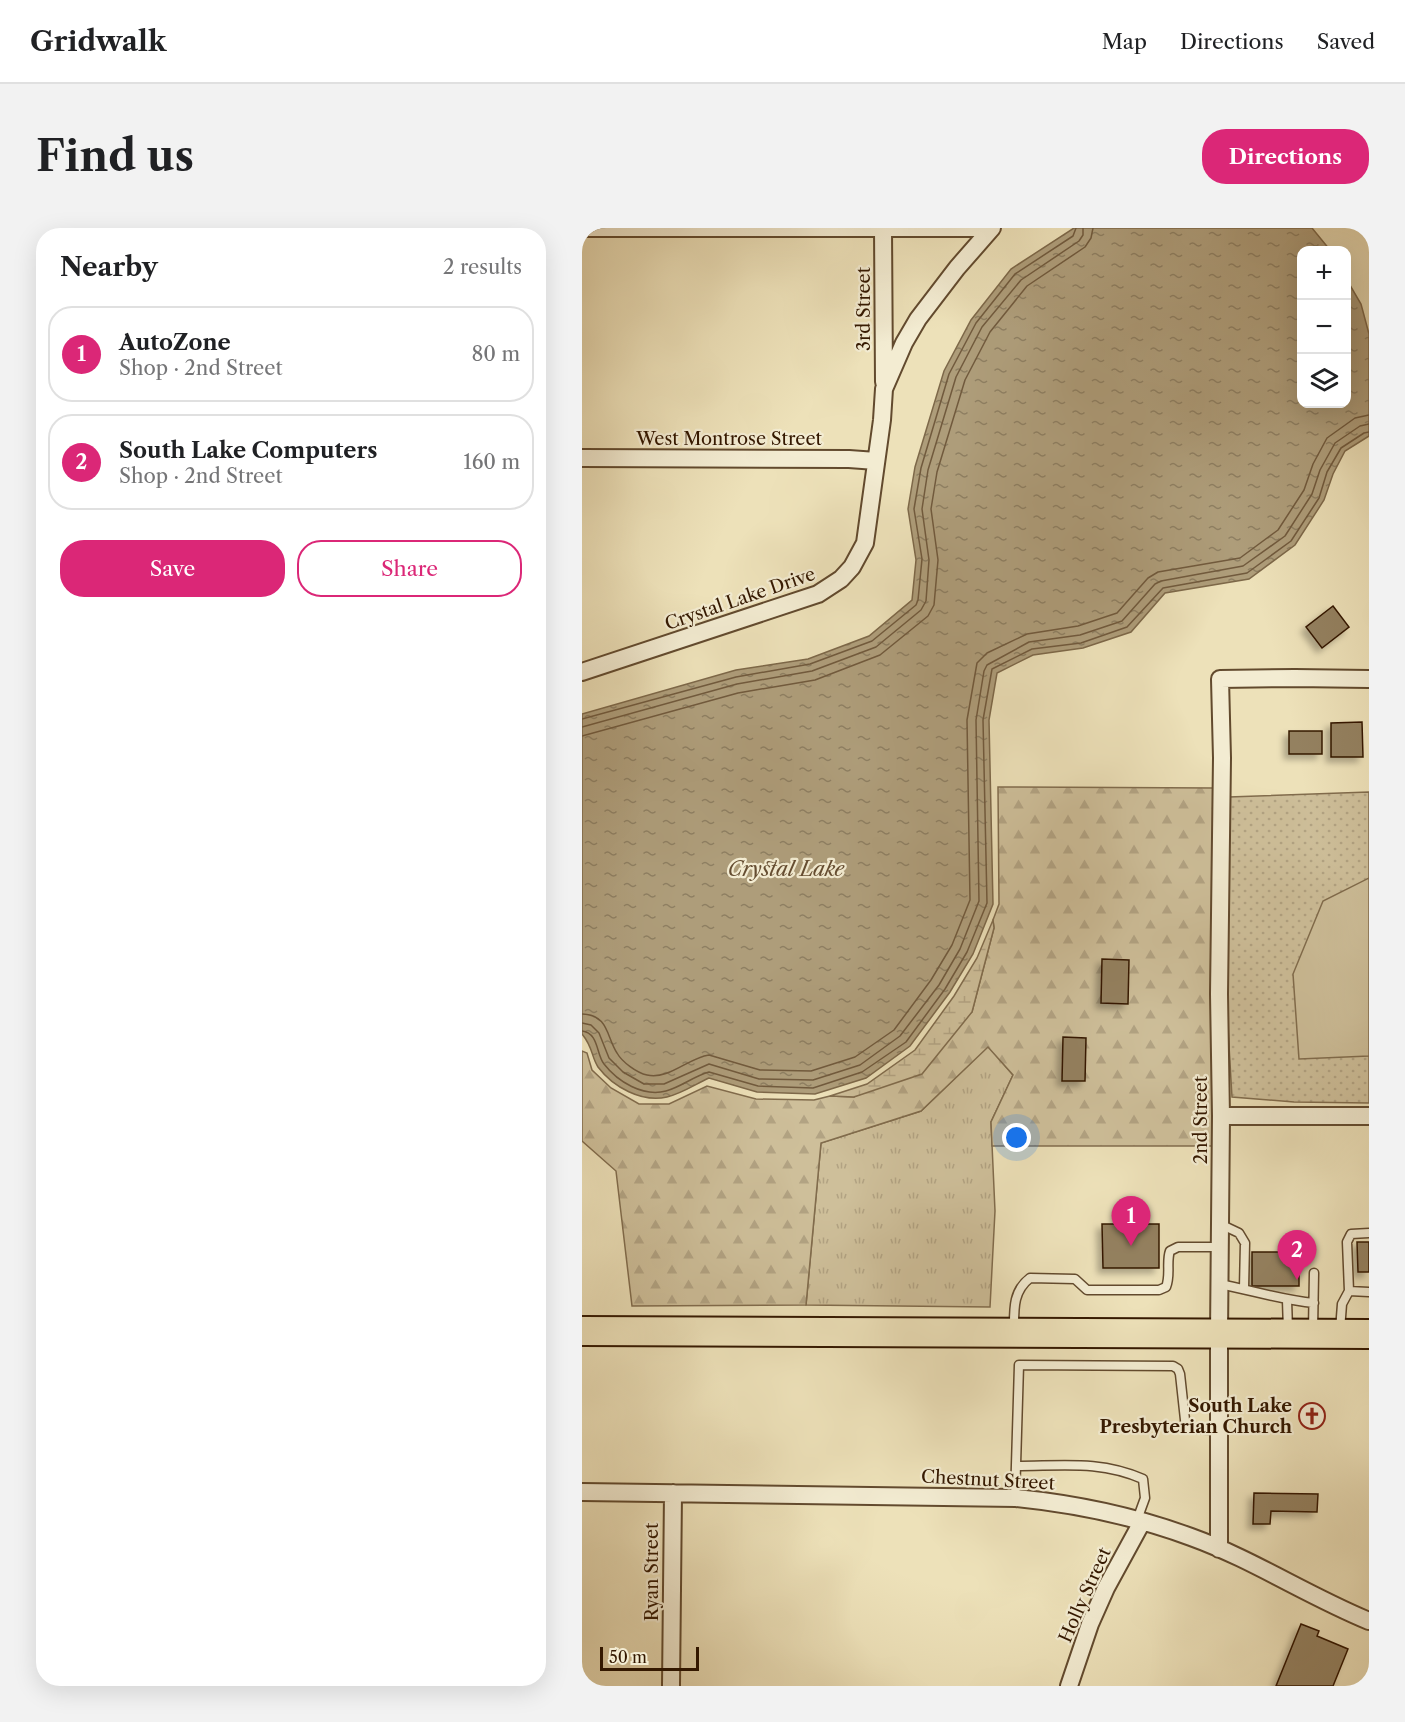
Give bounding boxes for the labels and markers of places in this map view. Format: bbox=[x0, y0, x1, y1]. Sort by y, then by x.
pin: 1 bbox=[1112, 1196, 1150, 1246]
pin: 2 bbox=[1278, 1230, 1316, 1280]
place label: South Lake Presbyterian Church bbox=[1099, 1395, 1293, 1438]
church icon: South Lake Presbyterian Church bbox=[1297, 1401, 1327, 1431]

